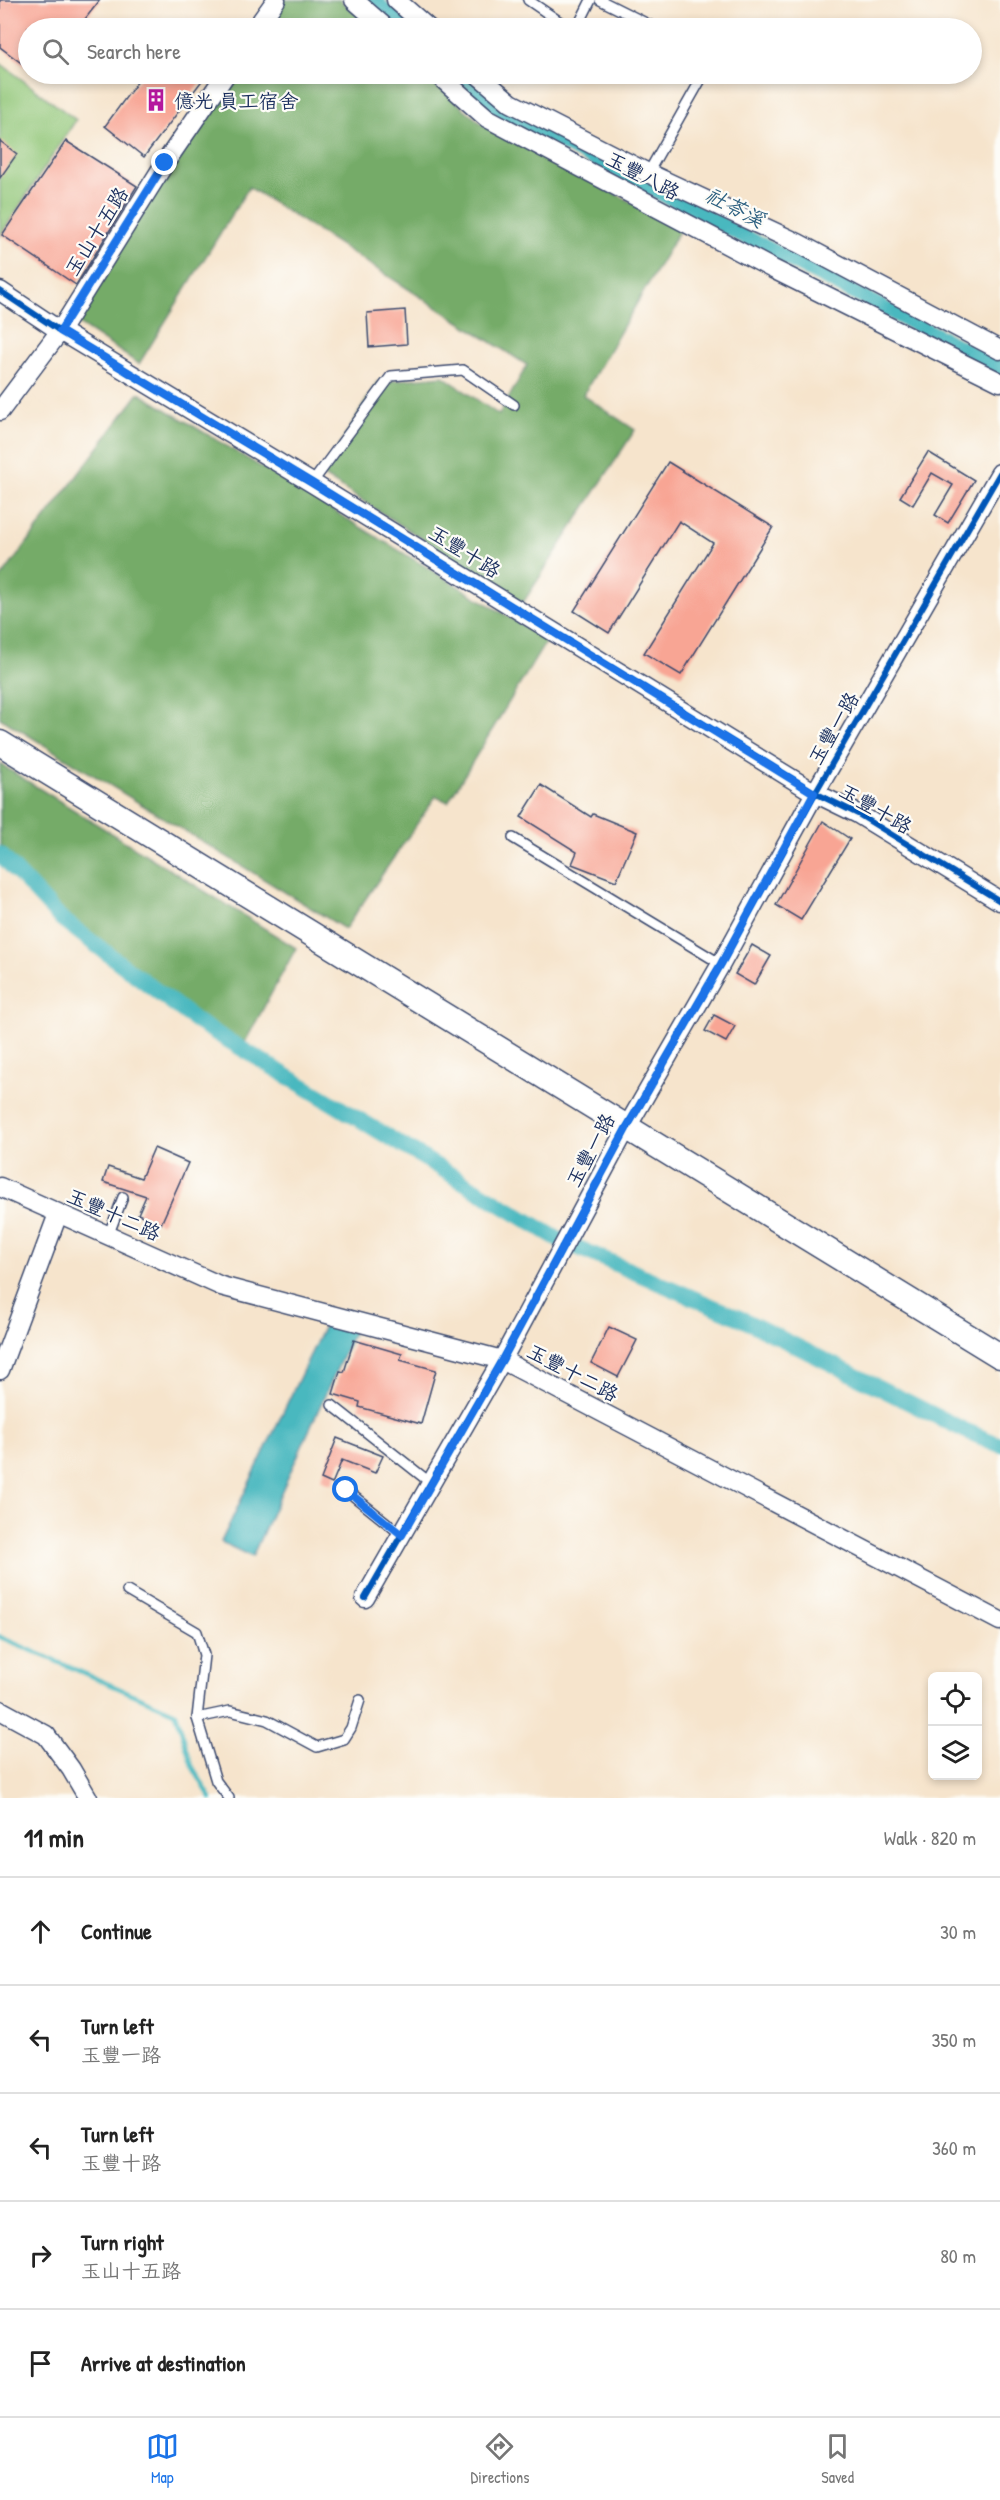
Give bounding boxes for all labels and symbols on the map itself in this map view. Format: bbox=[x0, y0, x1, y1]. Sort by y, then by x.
building icon: 億光 員工宿舍 bbox=[143, 87, 169, 113]
place label: 億光 員工宿舍 bbox=[174, 87, 299, 114]
street label: 玉豐八路 bbox=[601, 144, 686, 206]
route end bbox=[151, 149, 177, 175]
water label: 社苓溪 bbox=[700, 180, 771, 235]
street label: 玉山十五路 bbox=[58, 181, 134, 281]
street label: 玉豐十路 bbox=[424, 518, 507, 584]
street label: 玉豐一路 bbox=[801, 686, 865, 769]
street label: 玉豐十路 bbox=[835, 776, 918, 840]
street label: 玉豐一路 bbox=[559, 1107, 621, 1192]
street label: 玉豐十二路 bbox=[63, 1181, 166, 1247]
street label: 玉豐十二路 bbox=[523, 1337, 624, 1408]
route start bbox=[332, 1476, 358, 1502]

